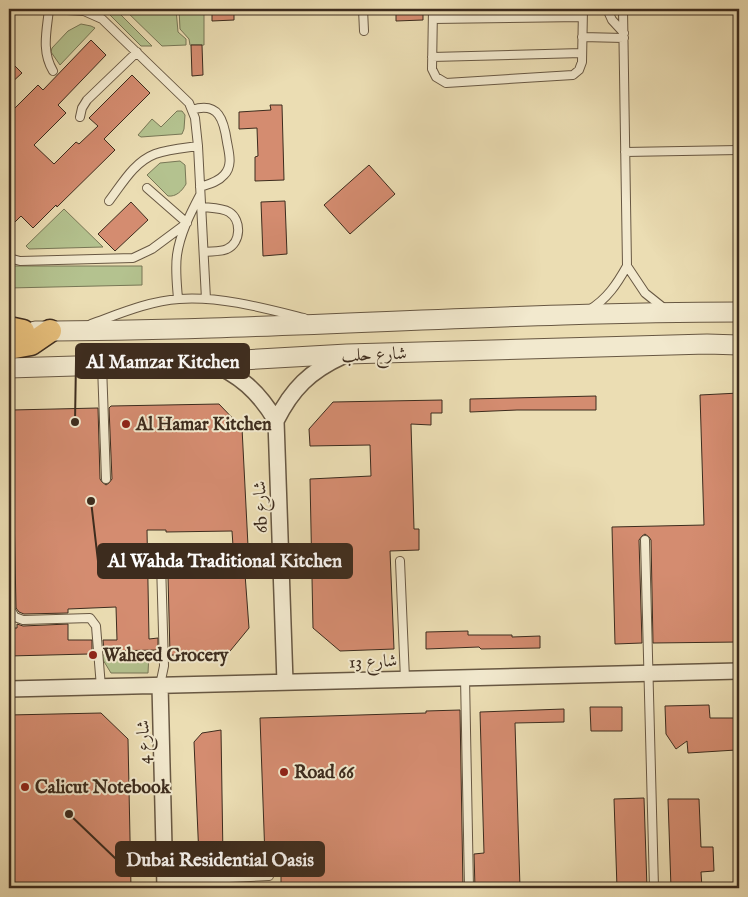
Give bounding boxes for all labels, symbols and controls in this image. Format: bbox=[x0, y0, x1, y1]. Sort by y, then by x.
street label: شارع حلب bbox=[341, 343, 407, 370]
callout: Al Mamzar Kitchen bbox=[76, 344, 249, 378]
text: Al Mamzar Kitchen bbox=[85, 351, 240, 375]
place label: Al Hamar Kitchen bbox=[135, 414, 272, 437]
marker: Al Hamar Kitchen bbox=[120, 418, 132, 430]
street label: 6b شارع bbox=[249, 480, 276, 534]
callout: Al Wahda Traditional Kitchen bbox=[98, 544, 352, 578]
text: Al Wahda Traditional Kitchen bbox=[107, 550, 342, 574]
place label: Waheed Grocery bbox=[102, 645, 230, 668]
marker: Waheed Grocery bbox=[87, 649, 99, 661]
street label: شارع 13 bbox=[348, 650, 398, 677]
street label: شارع 4 bbox=[133, 720, 158, 764]
place label: Road 66 bbox=[294, 762, 355, 785]
marker: Road 66 bbox=[278, 766, 290, 778]
place label: Calicut Notebook bbox=[35, 777, 172, 800]
marker: Calicut Notebook bbox=[19, 781, 31, 793]
callout: Dubai Residential Oasis bbox=[116, 842, 324, 876]
text: Dubai Residential Oasis bbox=[126, 849, 314, 873]

